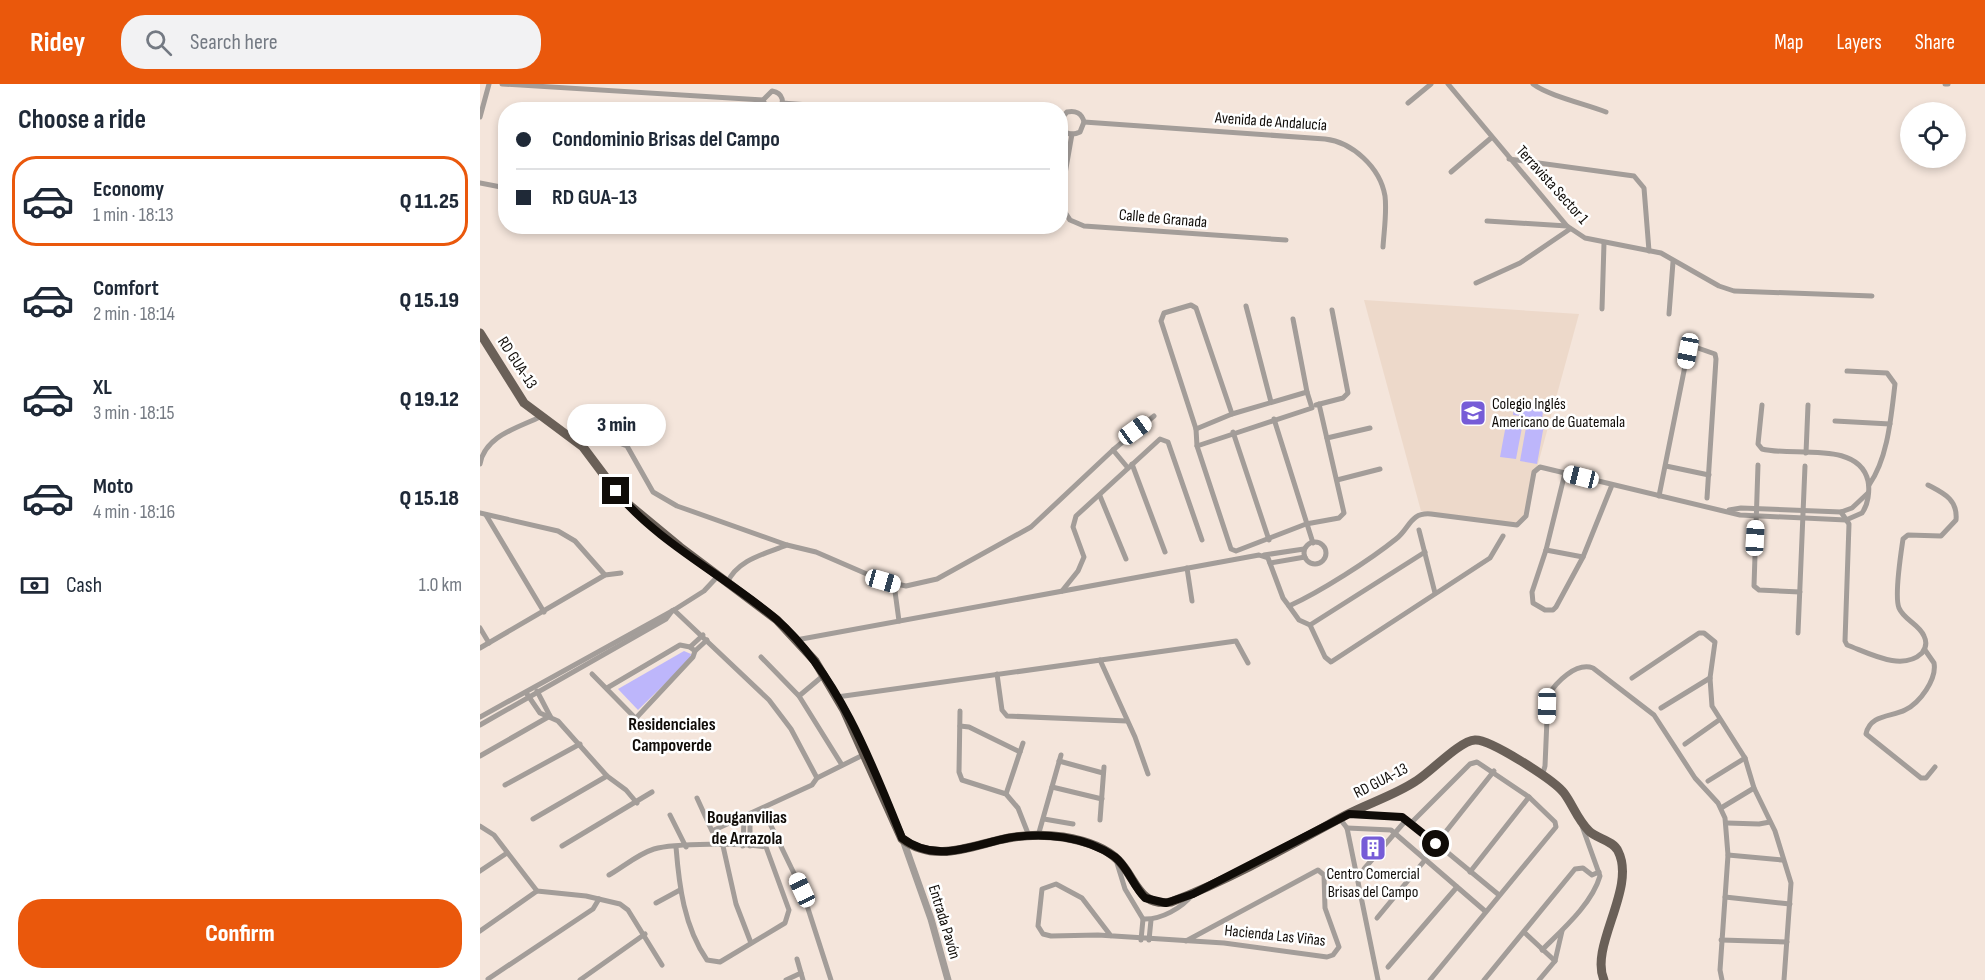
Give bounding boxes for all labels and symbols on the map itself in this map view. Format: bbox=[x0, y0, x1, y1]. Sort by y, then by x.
street label: Avenida de Andalucía bbox=[1213, 109, 1328, 135]
street label: Terravista Sector 1 bbox=[1512, 142, 1592, 228]
street label: Calle de Granada bbox=[1118, 206, 1208, 232]
car bbox=[1676, 332, 1700, 370]
street label: RD GUA-13 bbox=[493, 333, 541, 393]
place label: Colegio Inglés Americano de Guatemala bbox=[1491, 395, 1625, 432]
school or university icon: Colegio Inglés Americano de Guatemala bbox=[1458, 398, 1488, 428]
callout: 3 min bbox=[566, 404, 666, 446]
car bbox=[1115, 412, 1155, 448]
car bbox=[1561, 464, 1601, 490]
route end bbox=[602, 477, 629, 504]
car bbox=[1745, 520, 1765, 556]
car bbox=[863, 567, 903, 595]
car bbox=[1538, 688, 1556, 724]
district label: Residenciales Campoverde bbox=[628, 714, 716, 756]
street label: RD GUA-13 bbox=[1351, 759, 1411, 803]
district label: Bouganvilias de Arrazola bbox=[707, 807, 787, 849]
route start bbox=[1422, 830, 1449, 857]
building icon: Centro Comercial Brisas del Campo bbox=[1358, 833, 1388, 863]
place label: Centro Comercial Brisas del Campo bbox=[1326, 865, 1420, 902]
car bbox=[786, 870, 818, 910]
street label: Entrada Pavón bbox=[924, 883, 964, 961]
street label: Hacienda Las Viñas bbox=[1223, 921, 1327, 951]

